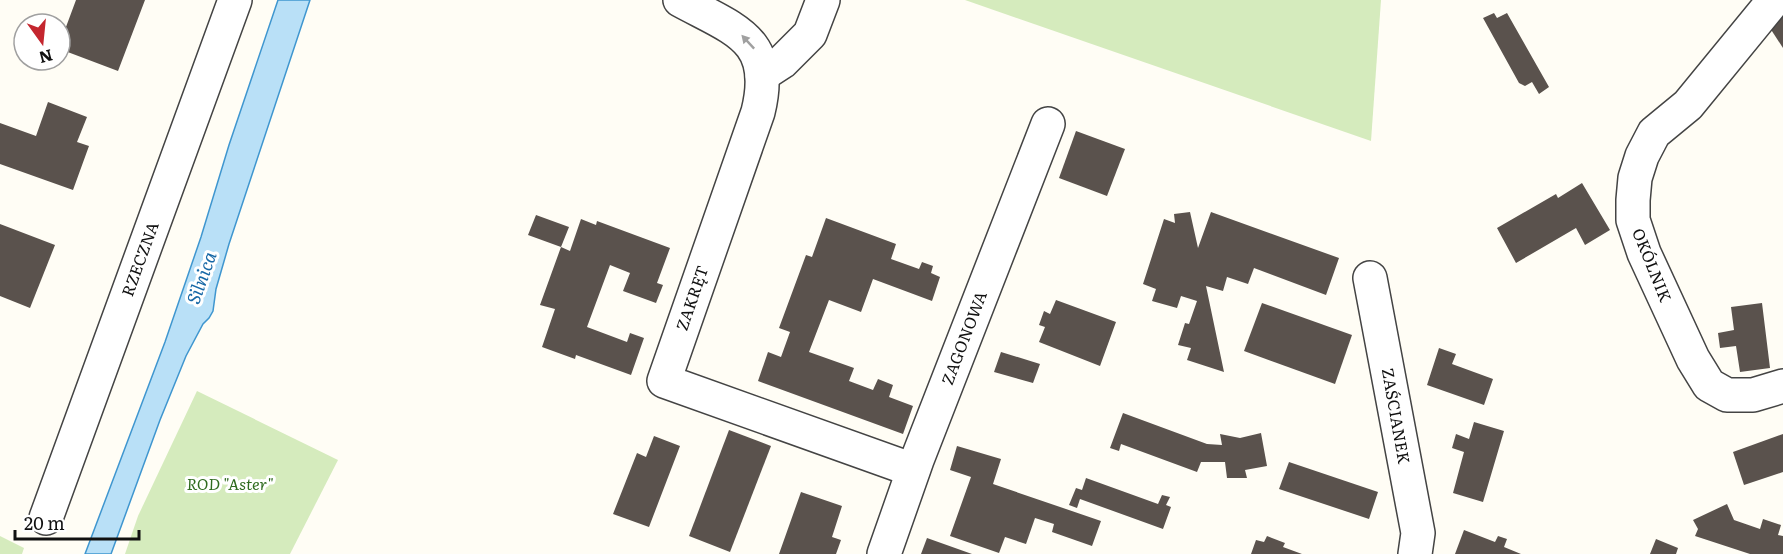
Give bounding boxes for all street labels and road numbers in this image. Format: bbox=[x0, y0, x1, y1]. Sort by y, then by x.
street label: RZECZNA bbox=[114, 218, 164, 299]
street label: OKÓLNIK bbox=[1627, 224, 1679, 305]
street label: ZAKRĘT bbox=[669, 262, 713, 333]
street label: ZAGONOWA bbox=[934, 287, 992, 388]
street label: ZAŚCIANEK bbox=[1377, 366, 1417, 466]

